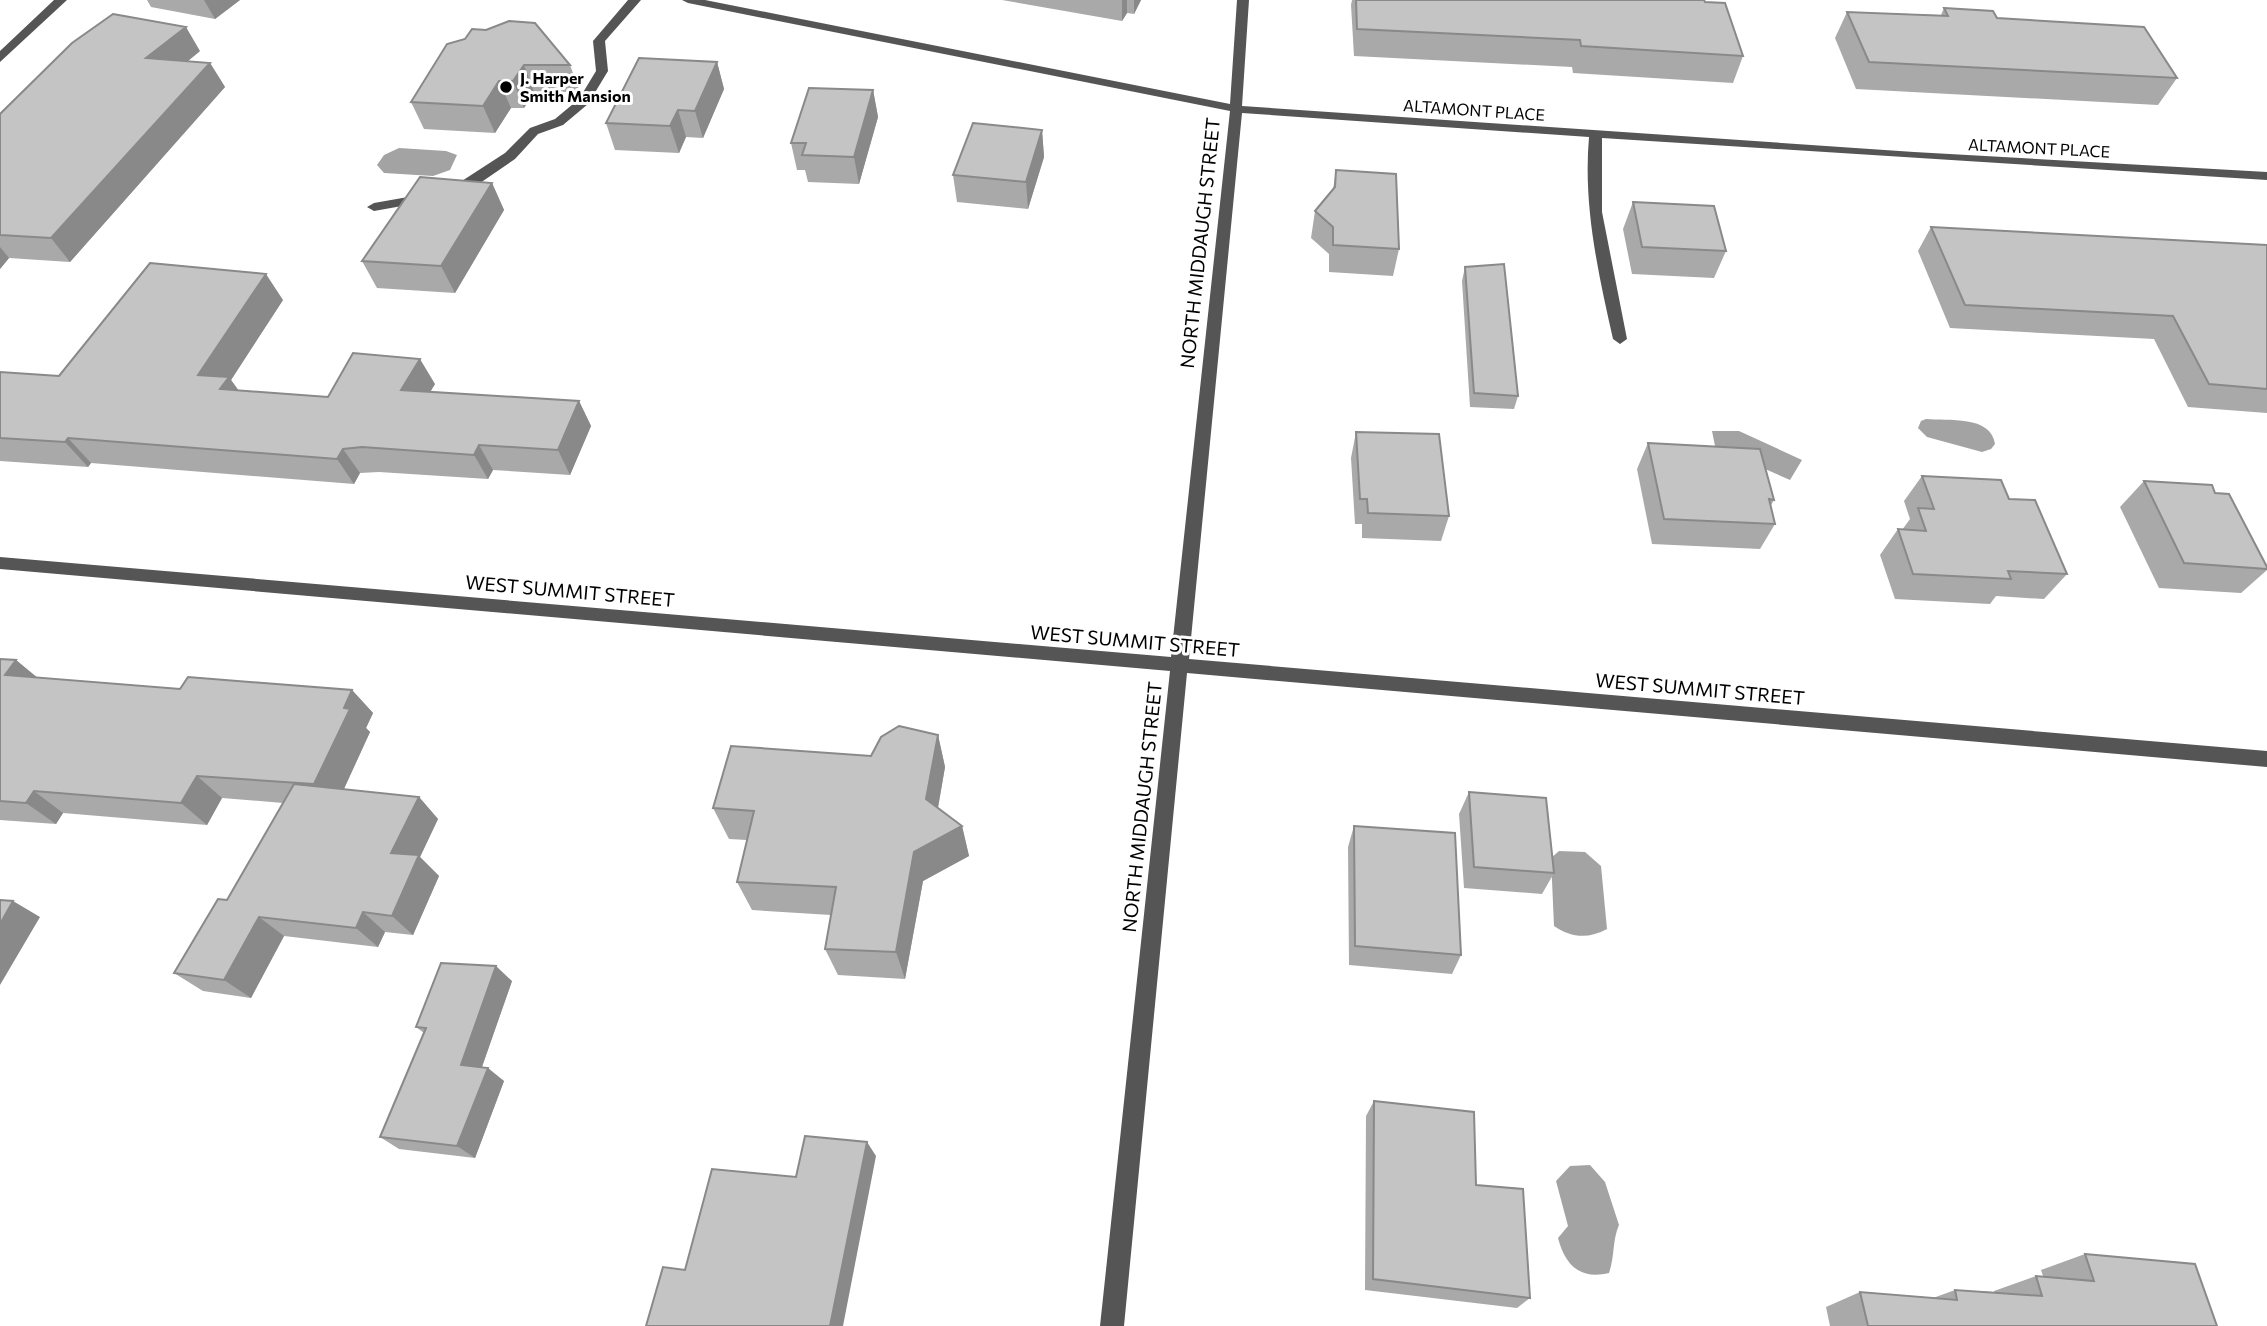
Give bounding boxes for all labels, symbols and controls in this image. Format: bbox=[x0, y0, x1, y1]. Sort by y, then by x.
place label: J. Harper Smith Mansion bbox=[520, 68, 631, 105]
marker: J. Harper Smith Mansion bbox=[498, 79, 514, 95]
street label: ALTAMONT PLACE bbox=[1402, 95, 1546, 124]
street label: NORTH MIDDAUGH STREET bbox=[1175, 116, 1224, 369]
street label: ALTAMONT PLACE bbox=[1968, 134, 2111, 161]
street label: WEST SUMMIT STREET bbox=[464, 570, 676, 611]
street label: WEST SUMMIT STREET bbox=[1029, 620, 1241, 661]
street label: WEST SUMMIT STREET bbox=[1594, 668, 1806, 709]
street label: NORTH MIDDAUGH STREET bbox=[1117, 680, 1166, 933]

